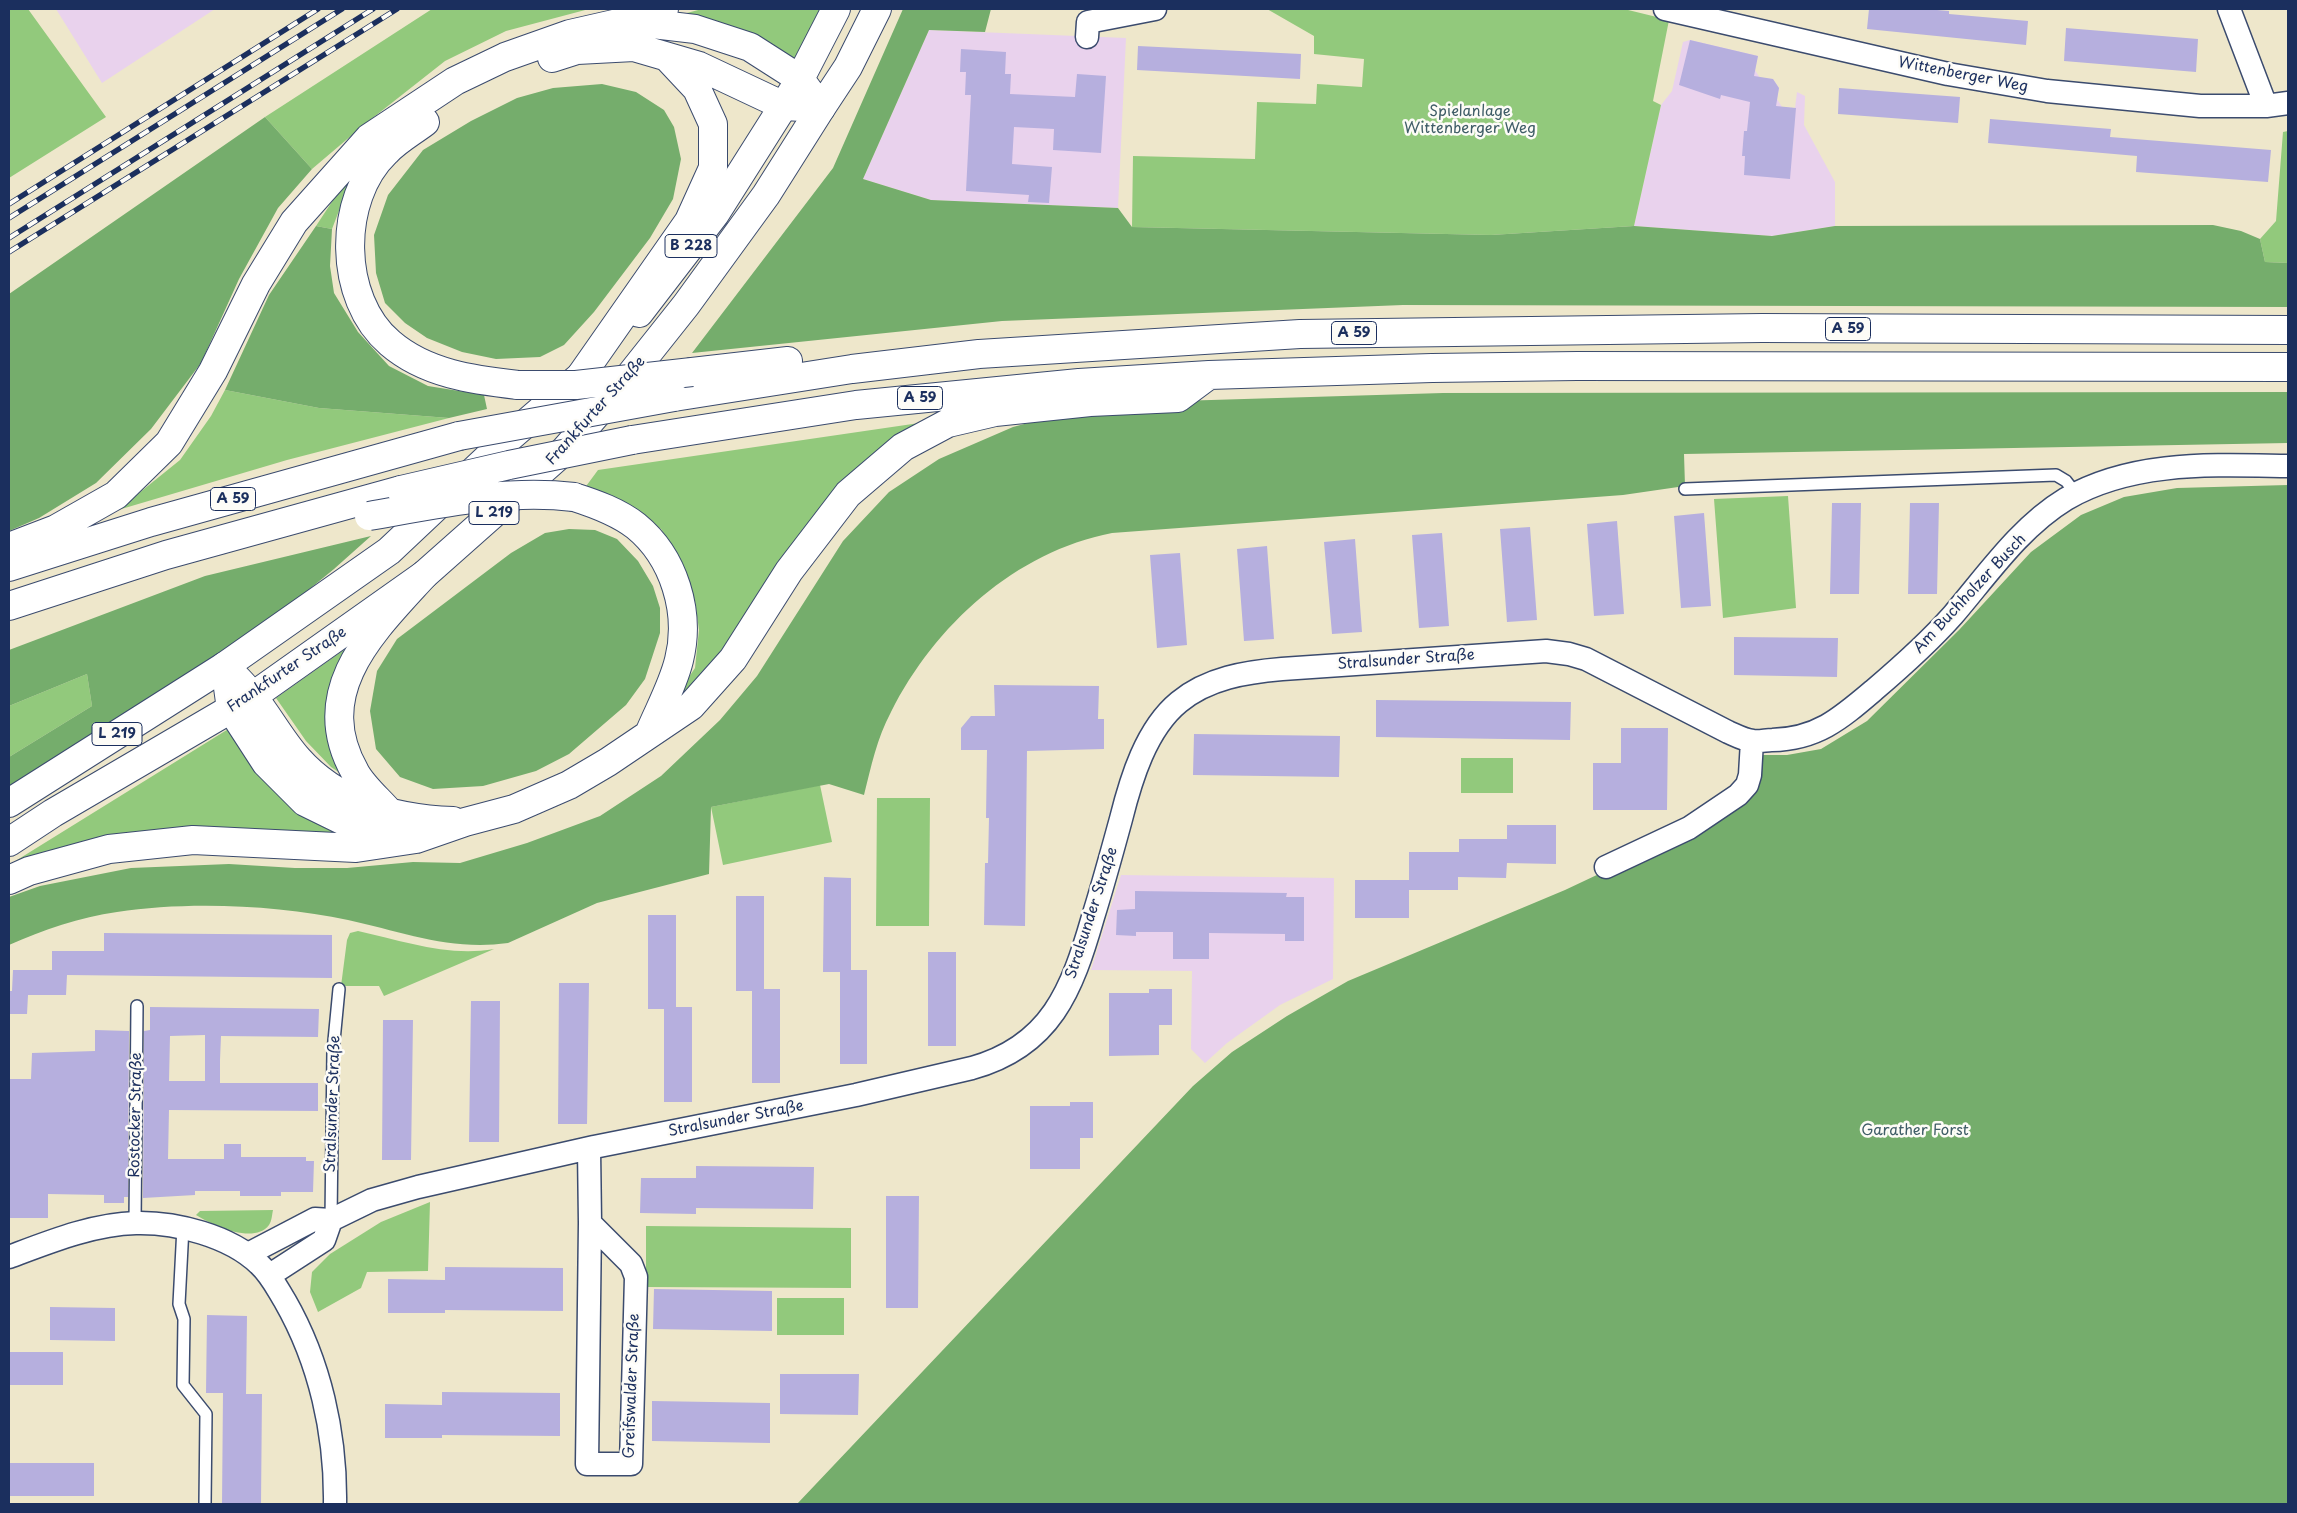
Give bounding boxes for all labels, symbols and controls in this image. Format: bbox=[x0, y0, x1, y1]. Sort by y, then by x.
street label: Wittenberger Weg bbox=[1897, 54, 2029, 96]
park label: Spielanlage Wittenberger Weg bbox=[1404, 103, 1536, 138]
road number: B 228 bbox=[665, 235, 717, 258]
road number: A 59 bbox=[1826, 318, 1870, 340]
road number: A 59 bbox=[1332, 322, 1376, 344]
street label: Frankfurter Straße bbox=[542, 353, 650, 469]
road number: A 59 bbox=[898, 386, 942, 409]
road number: A 59 bbox=[210, 488, 256, 510]
road number: L 219 bbox=[469, 502, 519, 524]
street label: Am Buchholzer Busch bbox=[1910, 531, 2030, 657]
street label: Frankfurter Straße bbox=[224, 623, 350, 717]
street label: Stralsunder Straße bbox=[1337, 646, 1475, 674]
road number: L 219 bbox=[92, 722, 142, 746]
street label: Stralsunder Straße bbox=[1062, 845, 1122, 981]
street label: Stralsunder Straße bbox=[322, 1035, 344, 1173]
street label: Rostocker Straße bbox=[126, 1052, 146, 1178]
street label: Stralsunder Straße bbox=[667, 1097, 805, 1141]
park label: Garather Forst bbox=[1861, 1122, 1969, 1140]
street label: Greifswalder Straße bbox=[620, 1313, 644, 1459]

